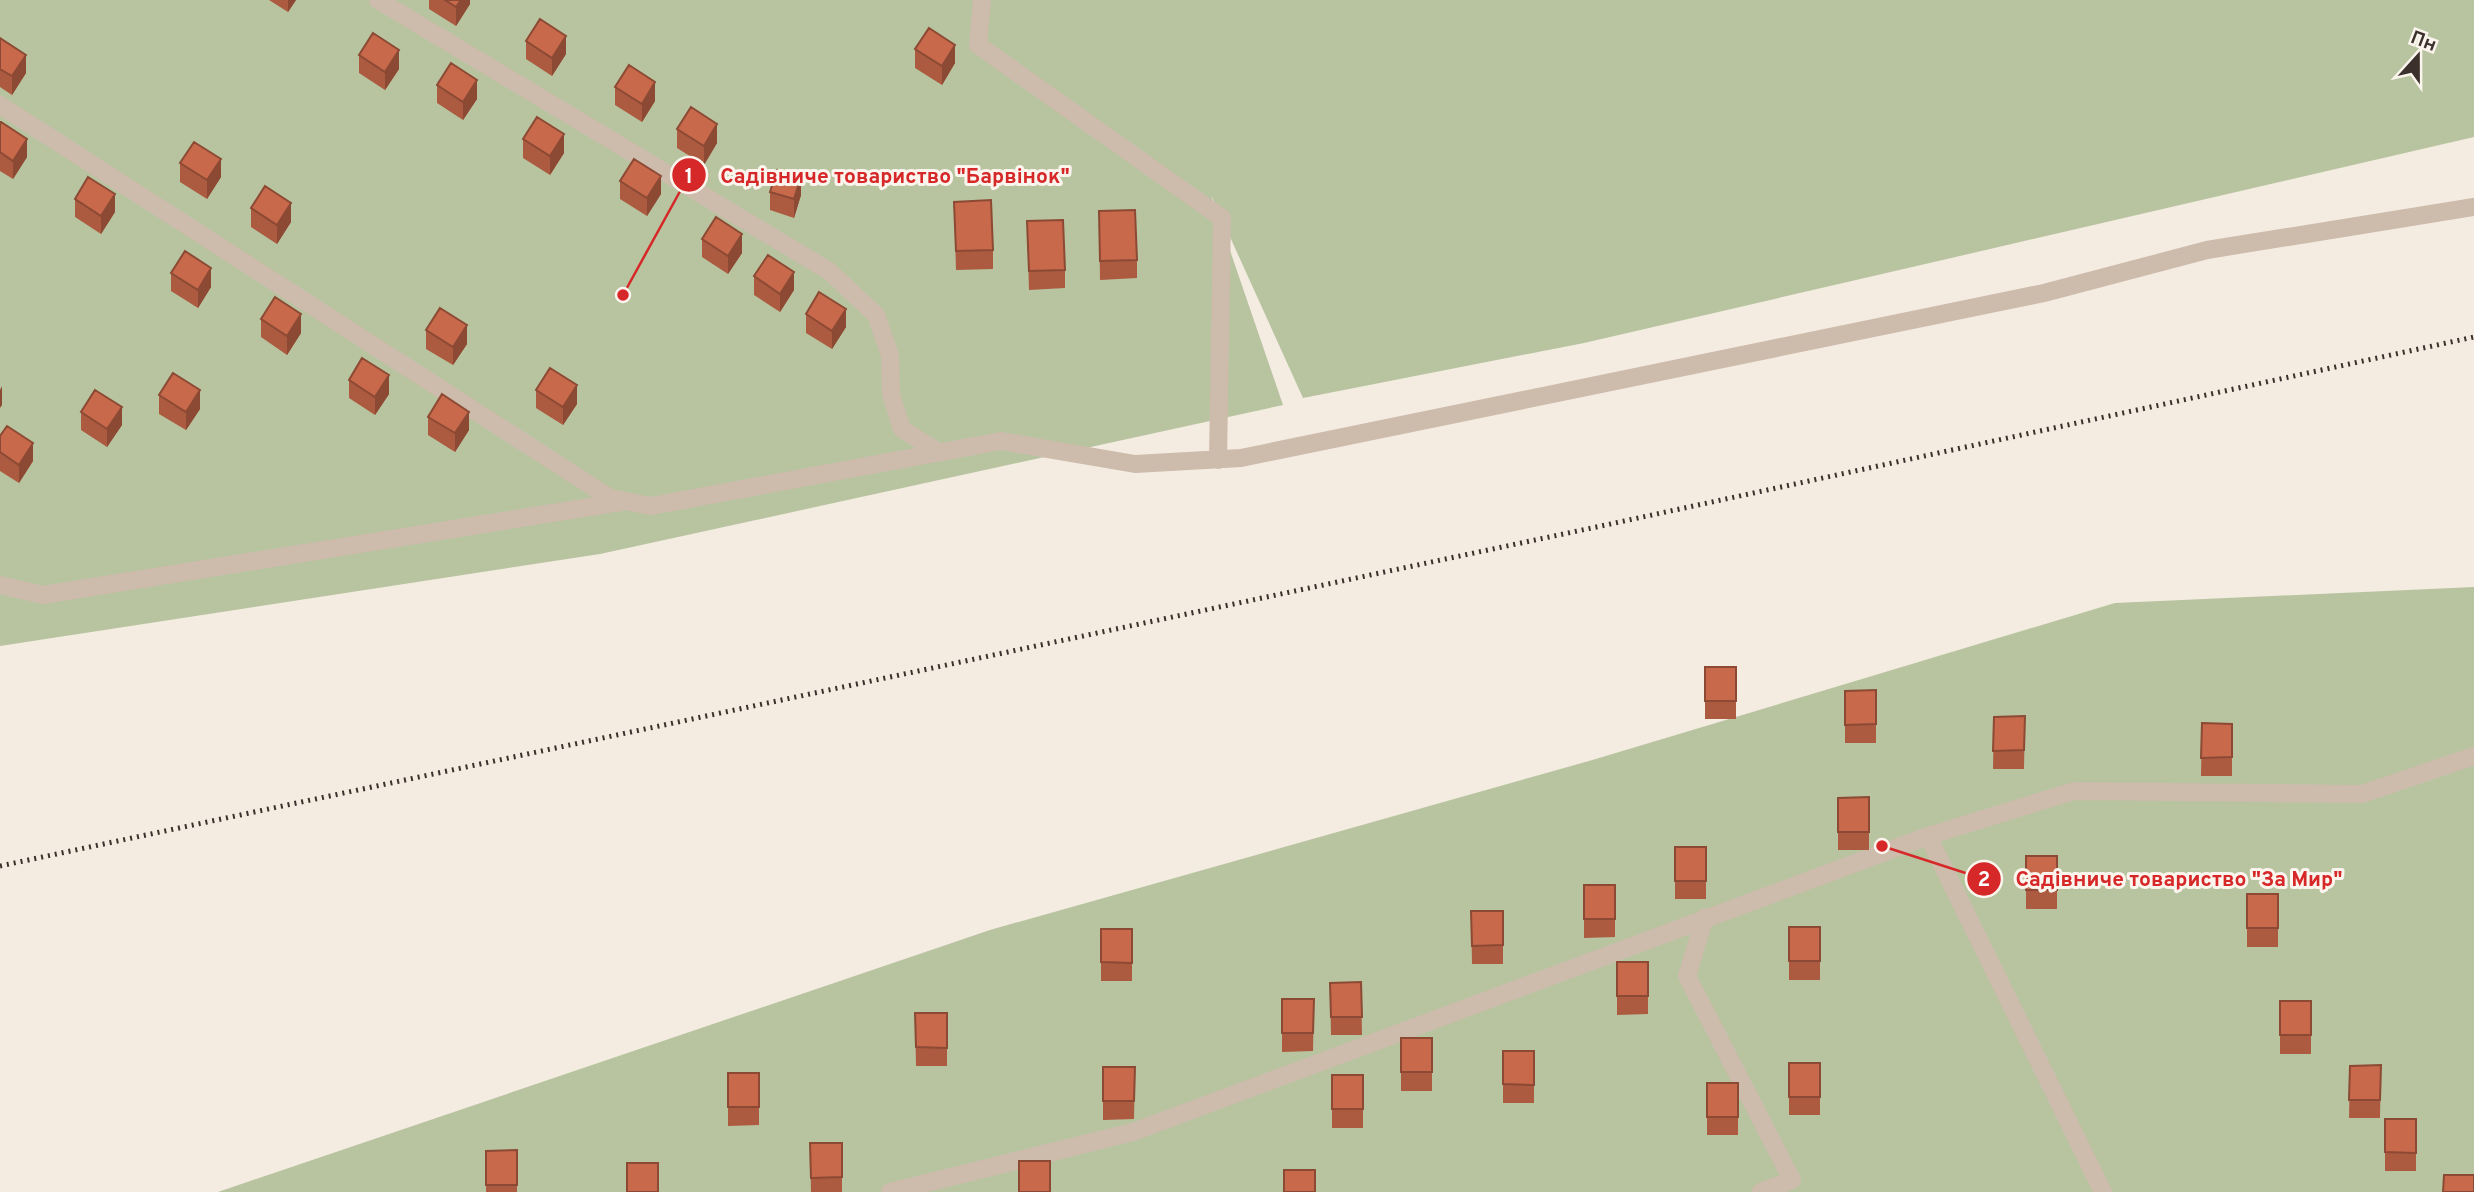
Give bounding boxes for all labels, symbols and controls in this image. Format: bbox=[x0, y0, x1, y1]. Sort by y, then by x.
north arrow bbox=[2383, 21, 2453, 91]
text: Пн bbox=[2407, 26, 2440, 58]
callout: Садівниче товариство "Барвінок" bbox=[671, 154, 1084, 196]
text: 1 bbox=[685, 164, 693, 191]
text: Садівниче товариство "Барвінок" bbox=[720, 164, 1070, 191]
callout: Садівниче товариство "За Мир" bbox=[1966, 858, 2356, 900]
text: 2 bbox=[1978, 867, 1990, 894]
text: Садівниче товариство "За Мир" bbox=[2015, 867, 2343, 894]

